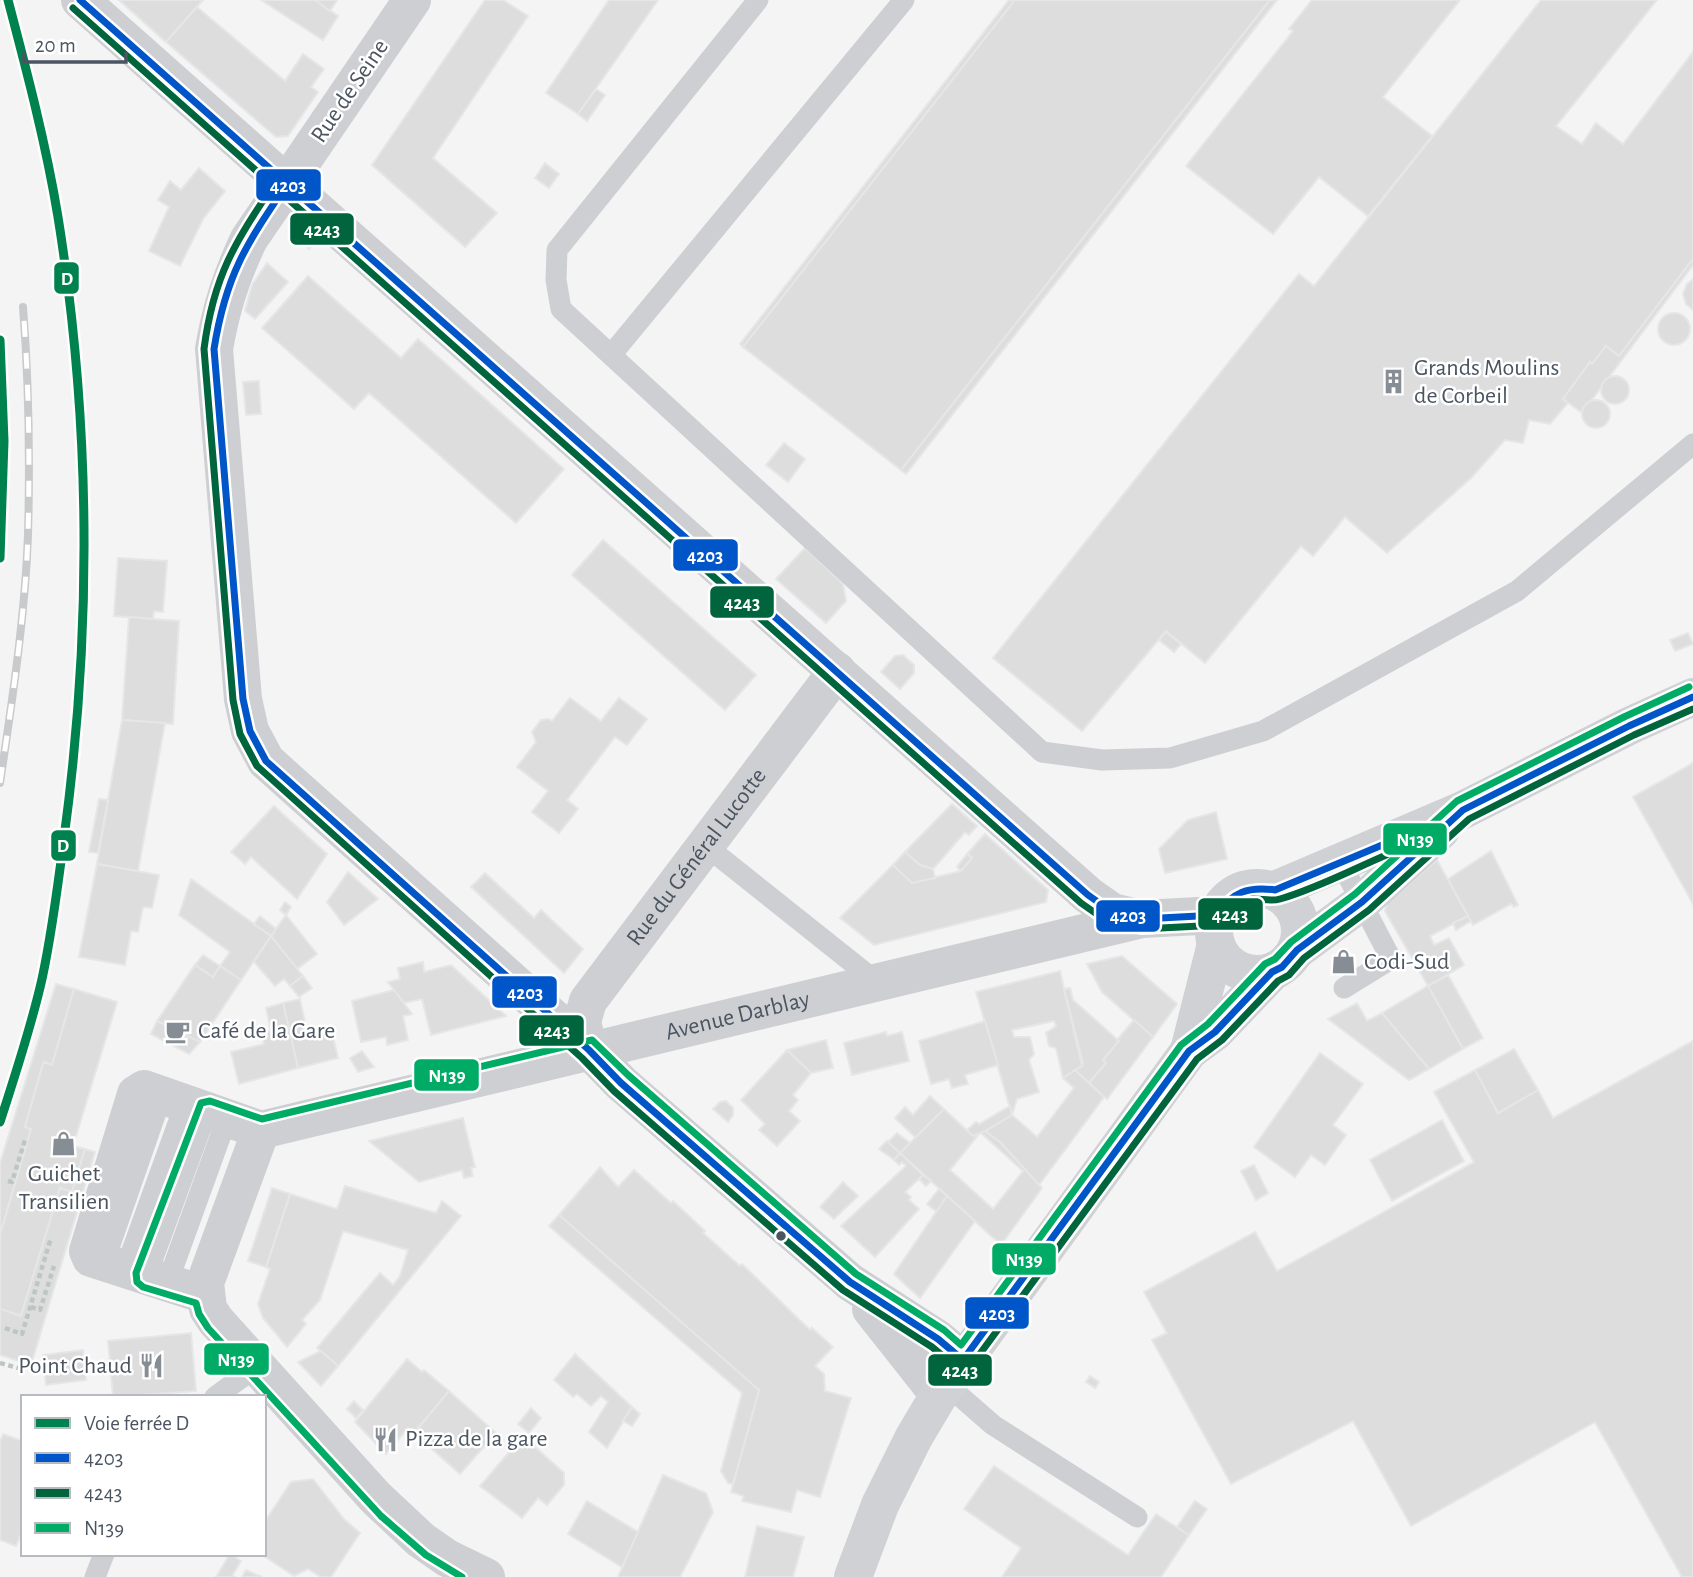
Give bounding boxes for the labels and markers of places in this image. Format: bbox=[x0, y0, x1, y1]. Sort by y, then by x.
place label: Grands Moulins de Corbeil bbox=[1414, 356, 1559, 408]
building icon: Grands Moulins de Corbeil bbox=[1380, 368, 1408, 396]
shop icon: Codi-Sud bbox=[1330, 948, 1358, 976]
place label: Codi-Sud bbox=[1364, 950, 1449, 974]
cafe icon: Café de la Gare bbox=[164, 1017, 192, 1045]
place label: Café de la Gare bbox=[198, 1019, 335, 1043]
shop icon: Guichet Transilien bbox=[50, 1129, 78, 1157]
place label: Guichet Transilien bbox=[19, 1162, 109, 1214]
unlabelled marker bbox=[774, 1229, 788, 1243]
restaurant icon: Point Chaud bbox=[138, 1352, 166, 1380]
place label: Point Chaud bbox=[18, 1354, 132, 1378]
restaurant icon: Pizza de la gare bbox=[371, 1425, 399, 1453]
place label: Pizza de la gare bbox=[405, 1427, 548, 1451]

